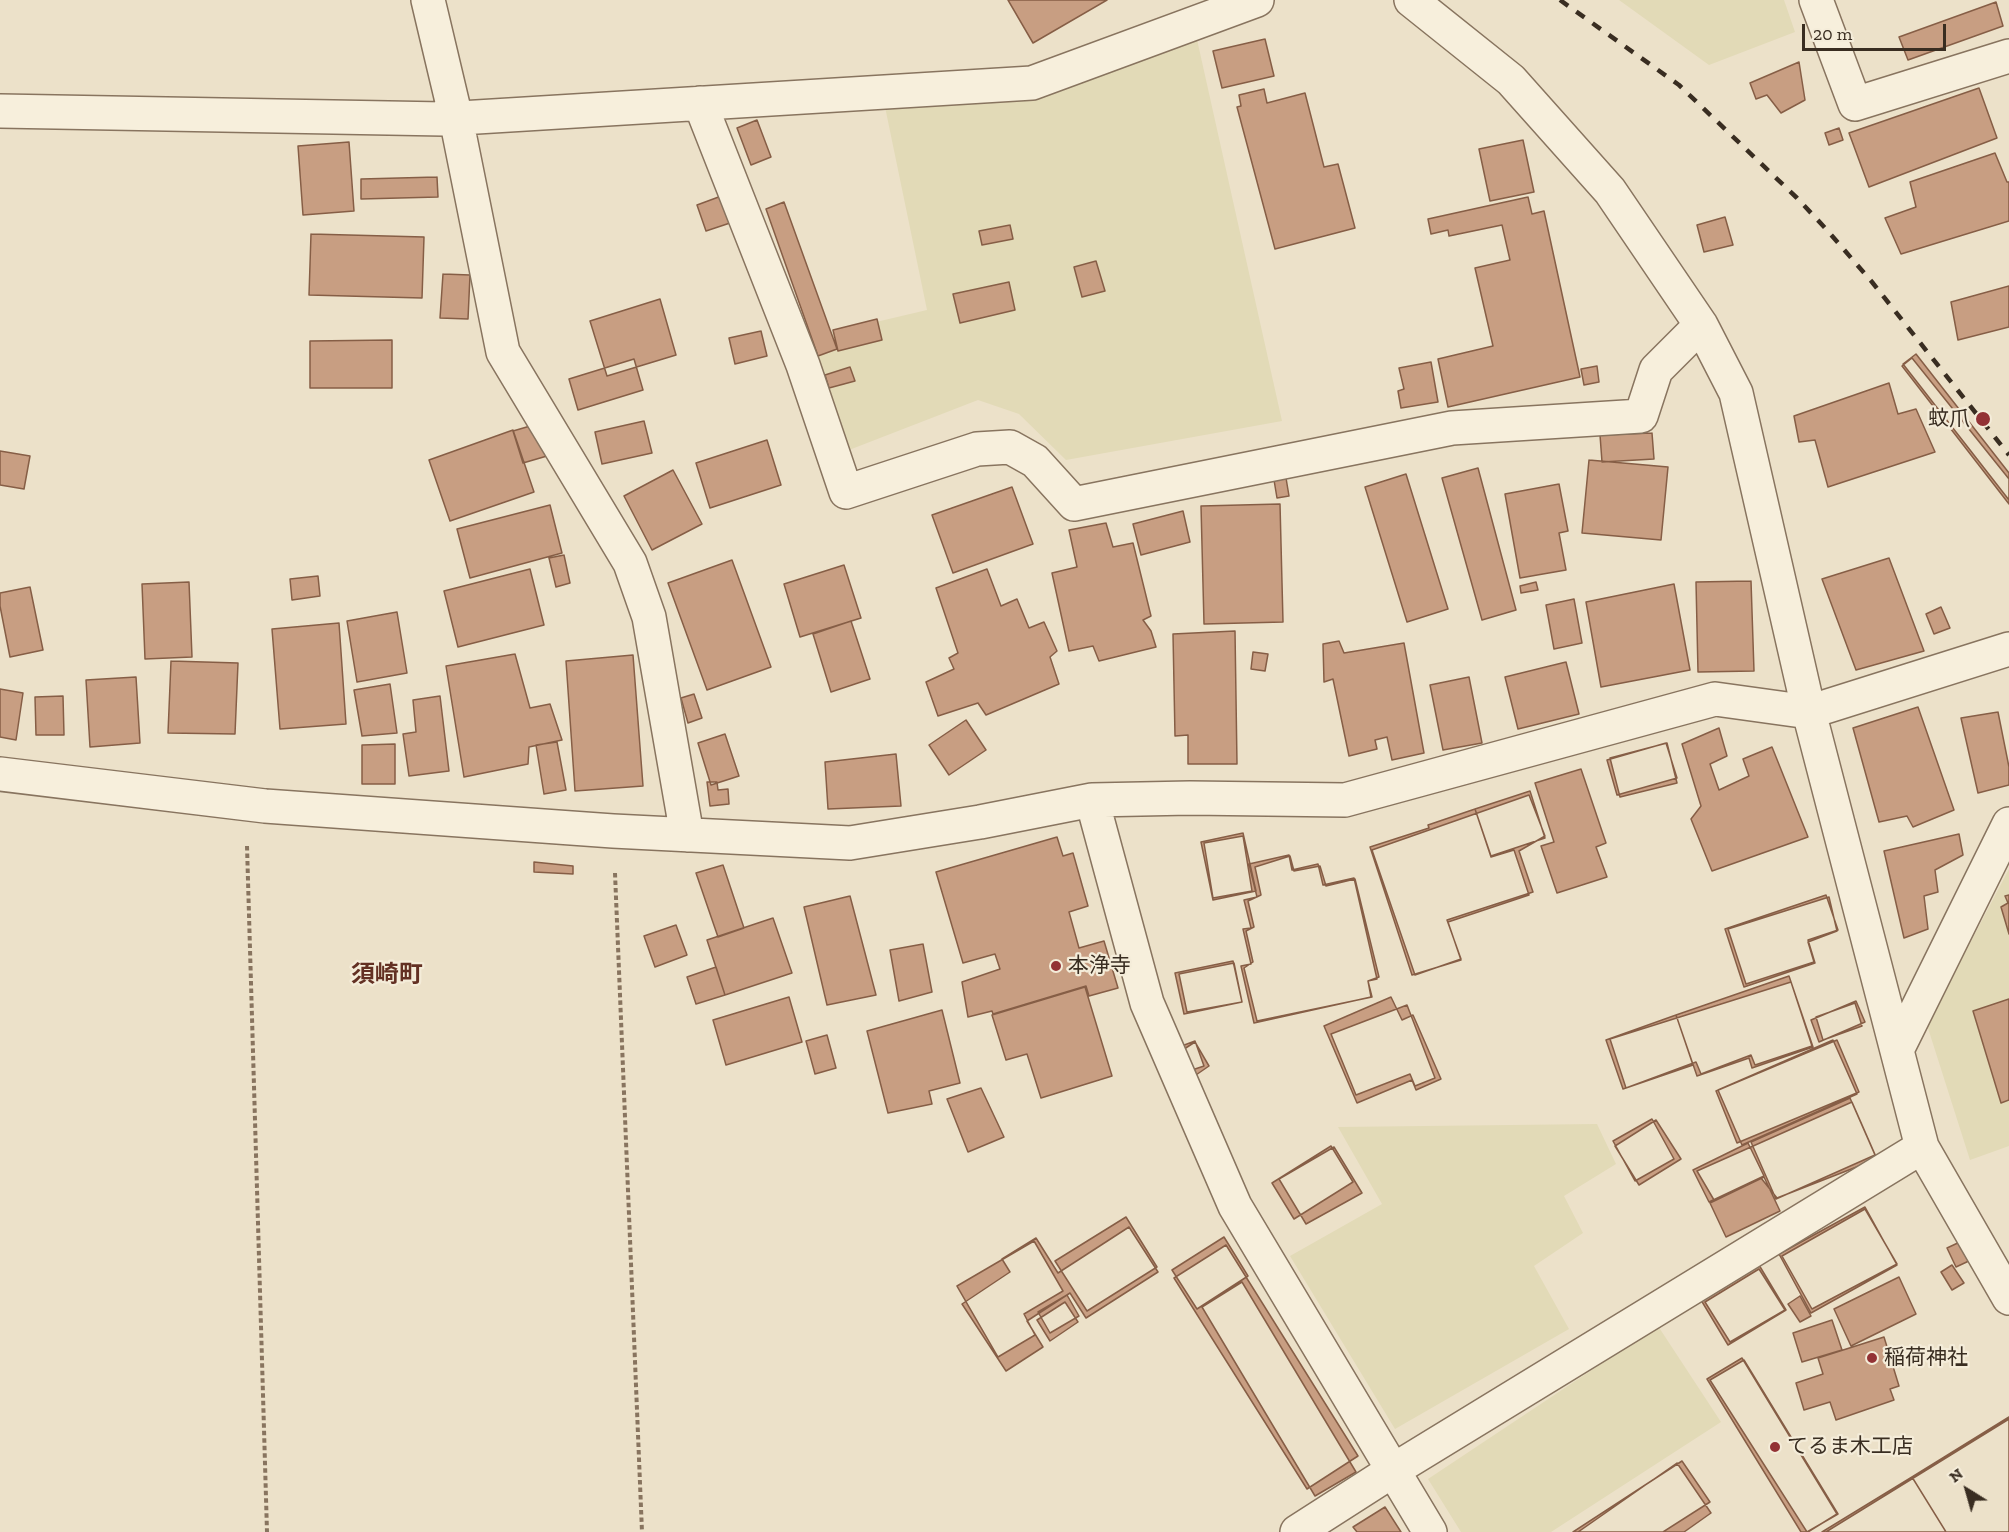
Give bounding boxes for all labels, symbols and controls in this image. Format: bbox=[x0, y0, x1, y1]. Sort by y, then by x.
scale bar bbox=[1805, 12, 1949, 50]
text: 20 m bbox=[1813, 23, 1852, 45]
place label: 蚊爪 bbox=[1928, 406, 1970, 432]
marker: 蚊爪 bbox=[1974, 410, 1992, 428]
place label: 本浄寺 bbox=[1068, 953, 1131, 979]
marker: 本浄寺 bbox=[1049, 959, 1063, 973]
district label: 須崎町 bbox=[351, 961, 423, 989]
place label: 稲荷神社 bbox=[1884, 1345, 1968, 1371]
marker: 稲荷神社 bbox=[1865, 1351, 1879, 1365]
place label: てるま木工店 bbox=[1787, 1434, 1913, 1460]
marker: てるま木工店 bbox=[1768, 1440, 1782, 1454]
north arrow bbox=[1937, 1460, 1997, 1520]
text: N bbox=[1945, 1464, 1966, 1486]

